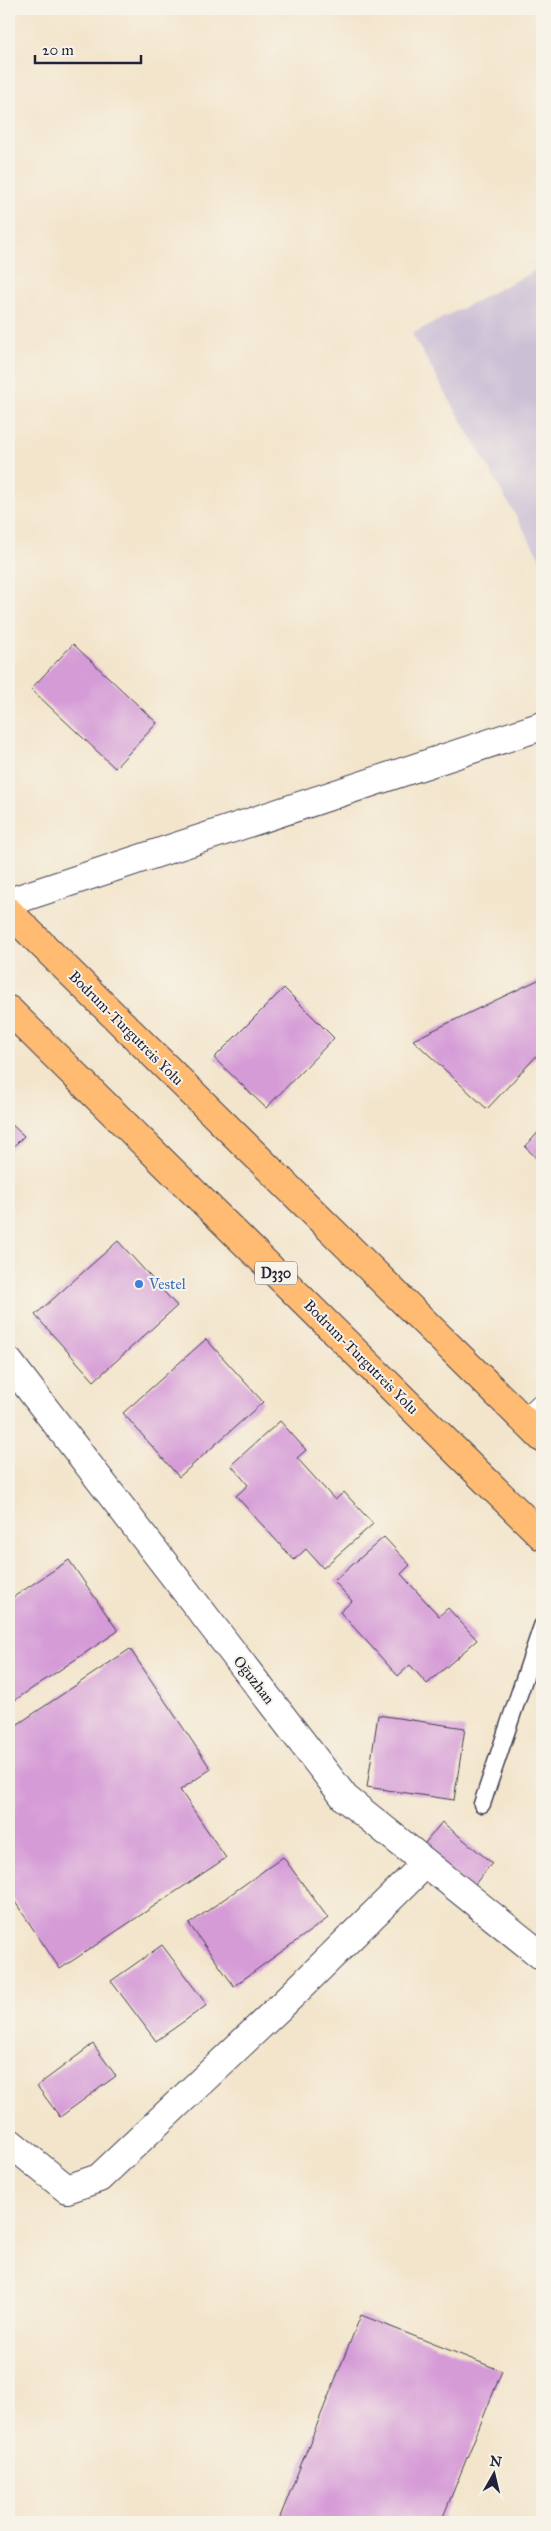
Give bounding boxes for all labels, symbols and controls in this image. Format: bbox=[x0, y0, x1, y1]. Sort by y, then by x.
scale bar bbox=[35, 32, 141, 64]
text: 20 m bbox=[42, 41, 74, 59]
street label: Bodrum-Turgutreis Yolu bbox=[65, 967, 187, 1089]
road number: D330 bbox=[255, 1262, 297, 1284]
place label: Vestel bbox=[148, 1275, 187, 1293]
marker: Vestel bbox=[133, 1278, 145, 1290]
street label: Bodrum-Turgutreis Yolu bbox=[300, 1296, 422, 1418]
street label: Oğuzhan bbox=[230, 1652, 278, 1708]
north arrow bbox=[468, 2448, 518, 2498]
text: N bbox=[489, 2452, 503, 2471]

